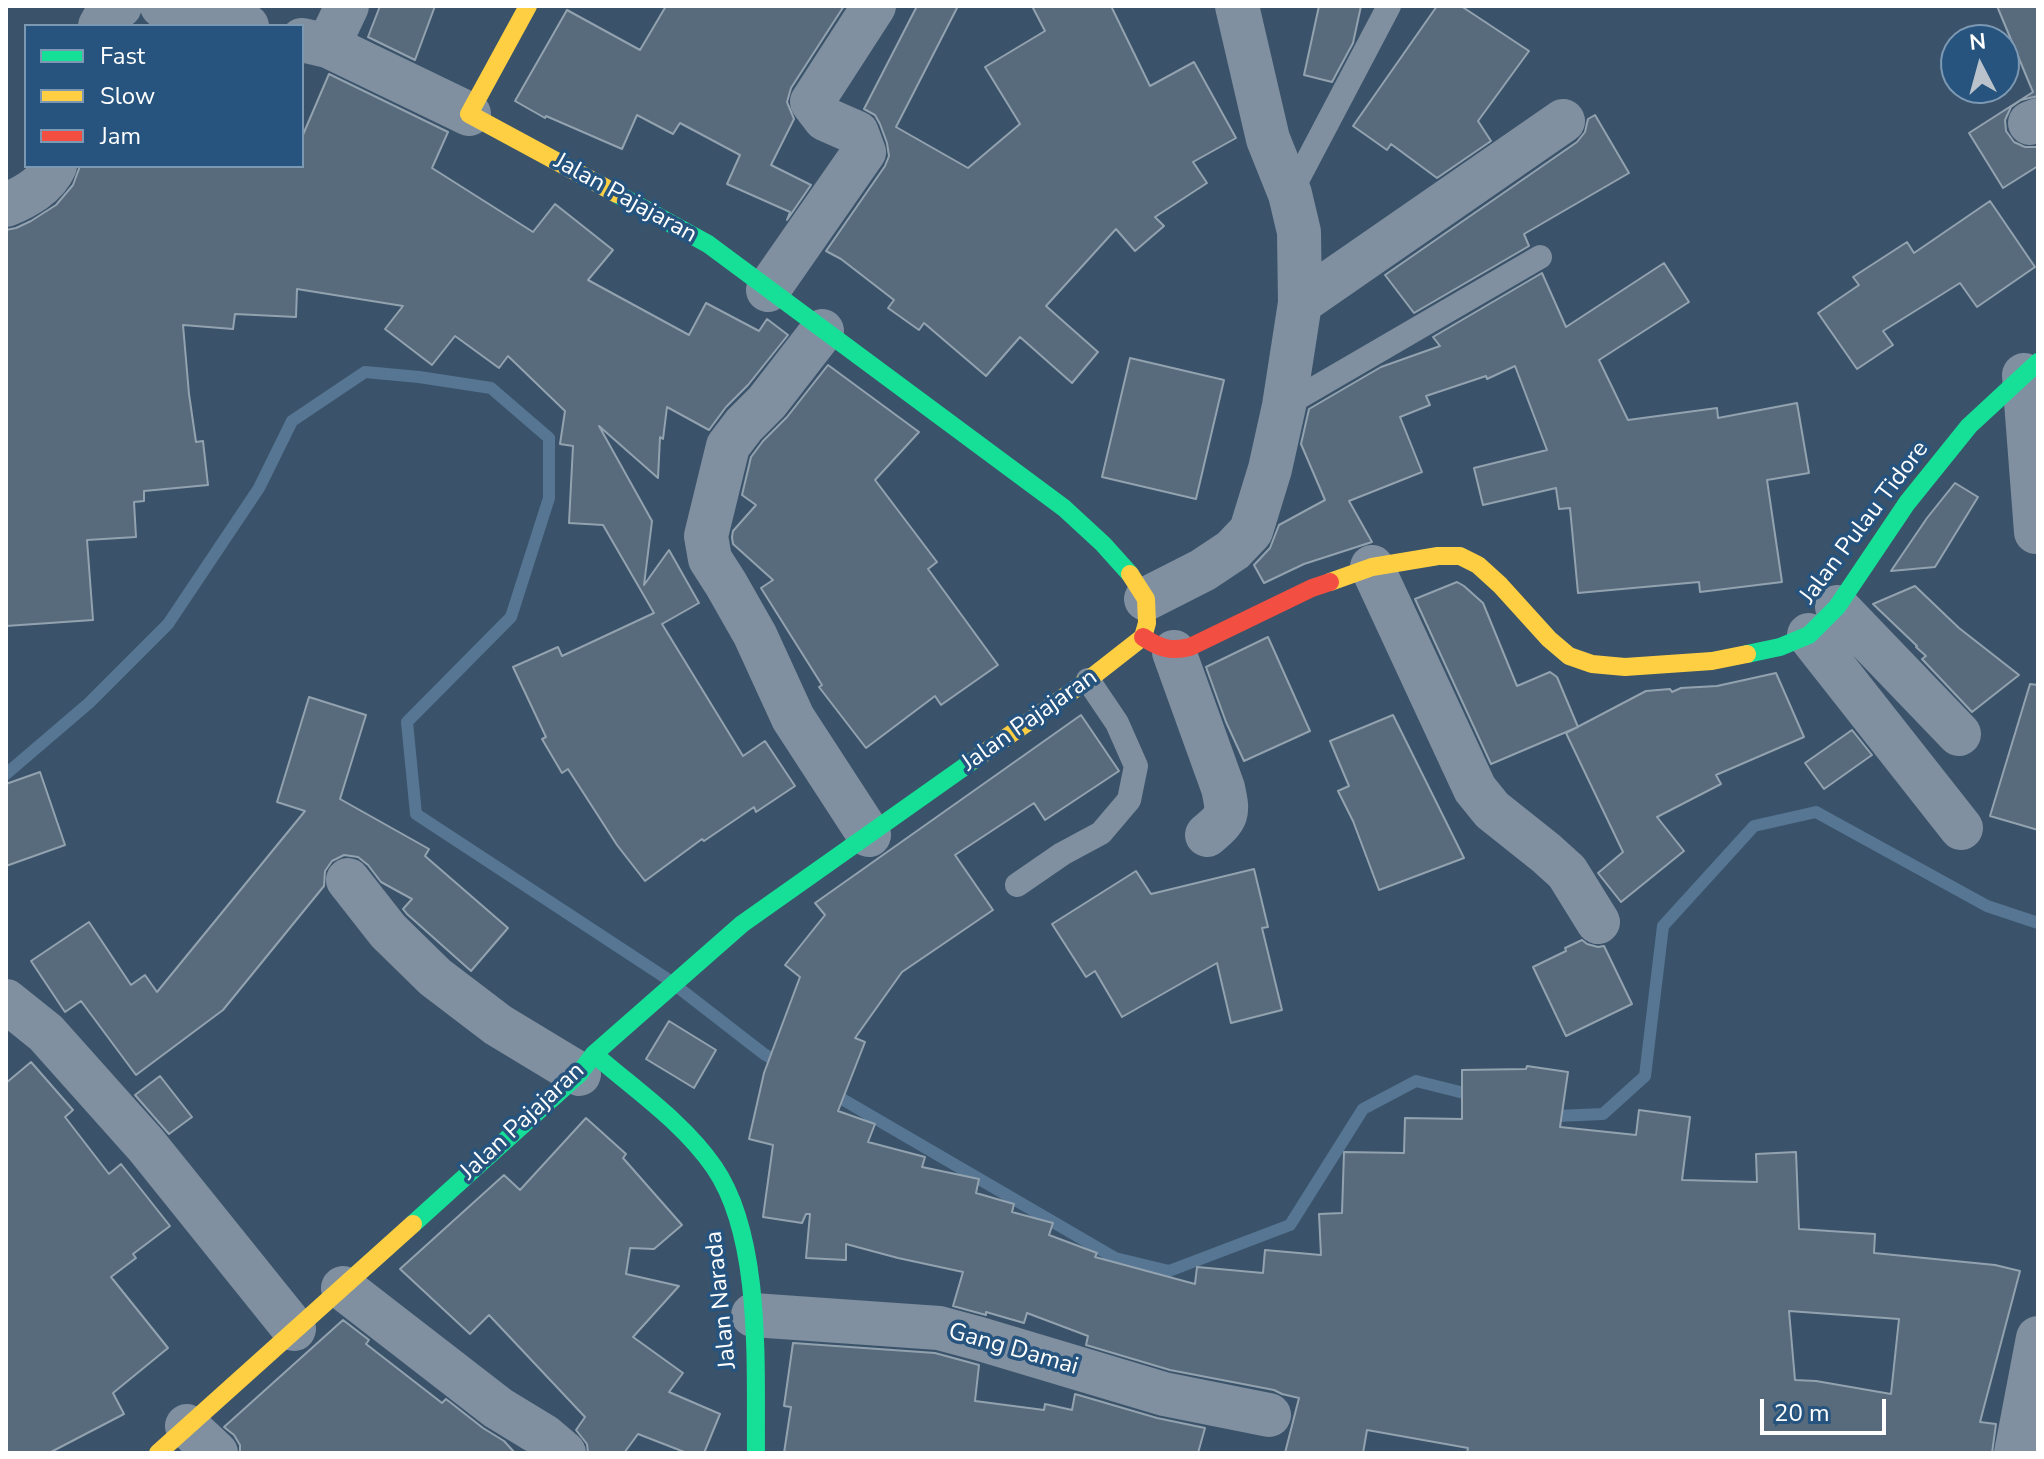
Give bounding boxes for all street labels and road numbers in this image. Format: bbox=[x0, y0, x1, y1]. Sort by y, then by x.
street label: Jalan Pajajaran bbox=[548, 148, 702, 250]
street label: Jalan Pulau Tidore bbox=[1794, 436, 1936, 610]
street label: Jalan Pajajaran bbox=[957, 664, 1103, 778]
street label: Jalan Pajajaran bbox=[455, 1057, 591, 1187]
street label: Jalan Narada bbox=[700, 1230, 744, 1370]
street label: Gang Damai bbox=[945, 1318, 1081, 1382]

